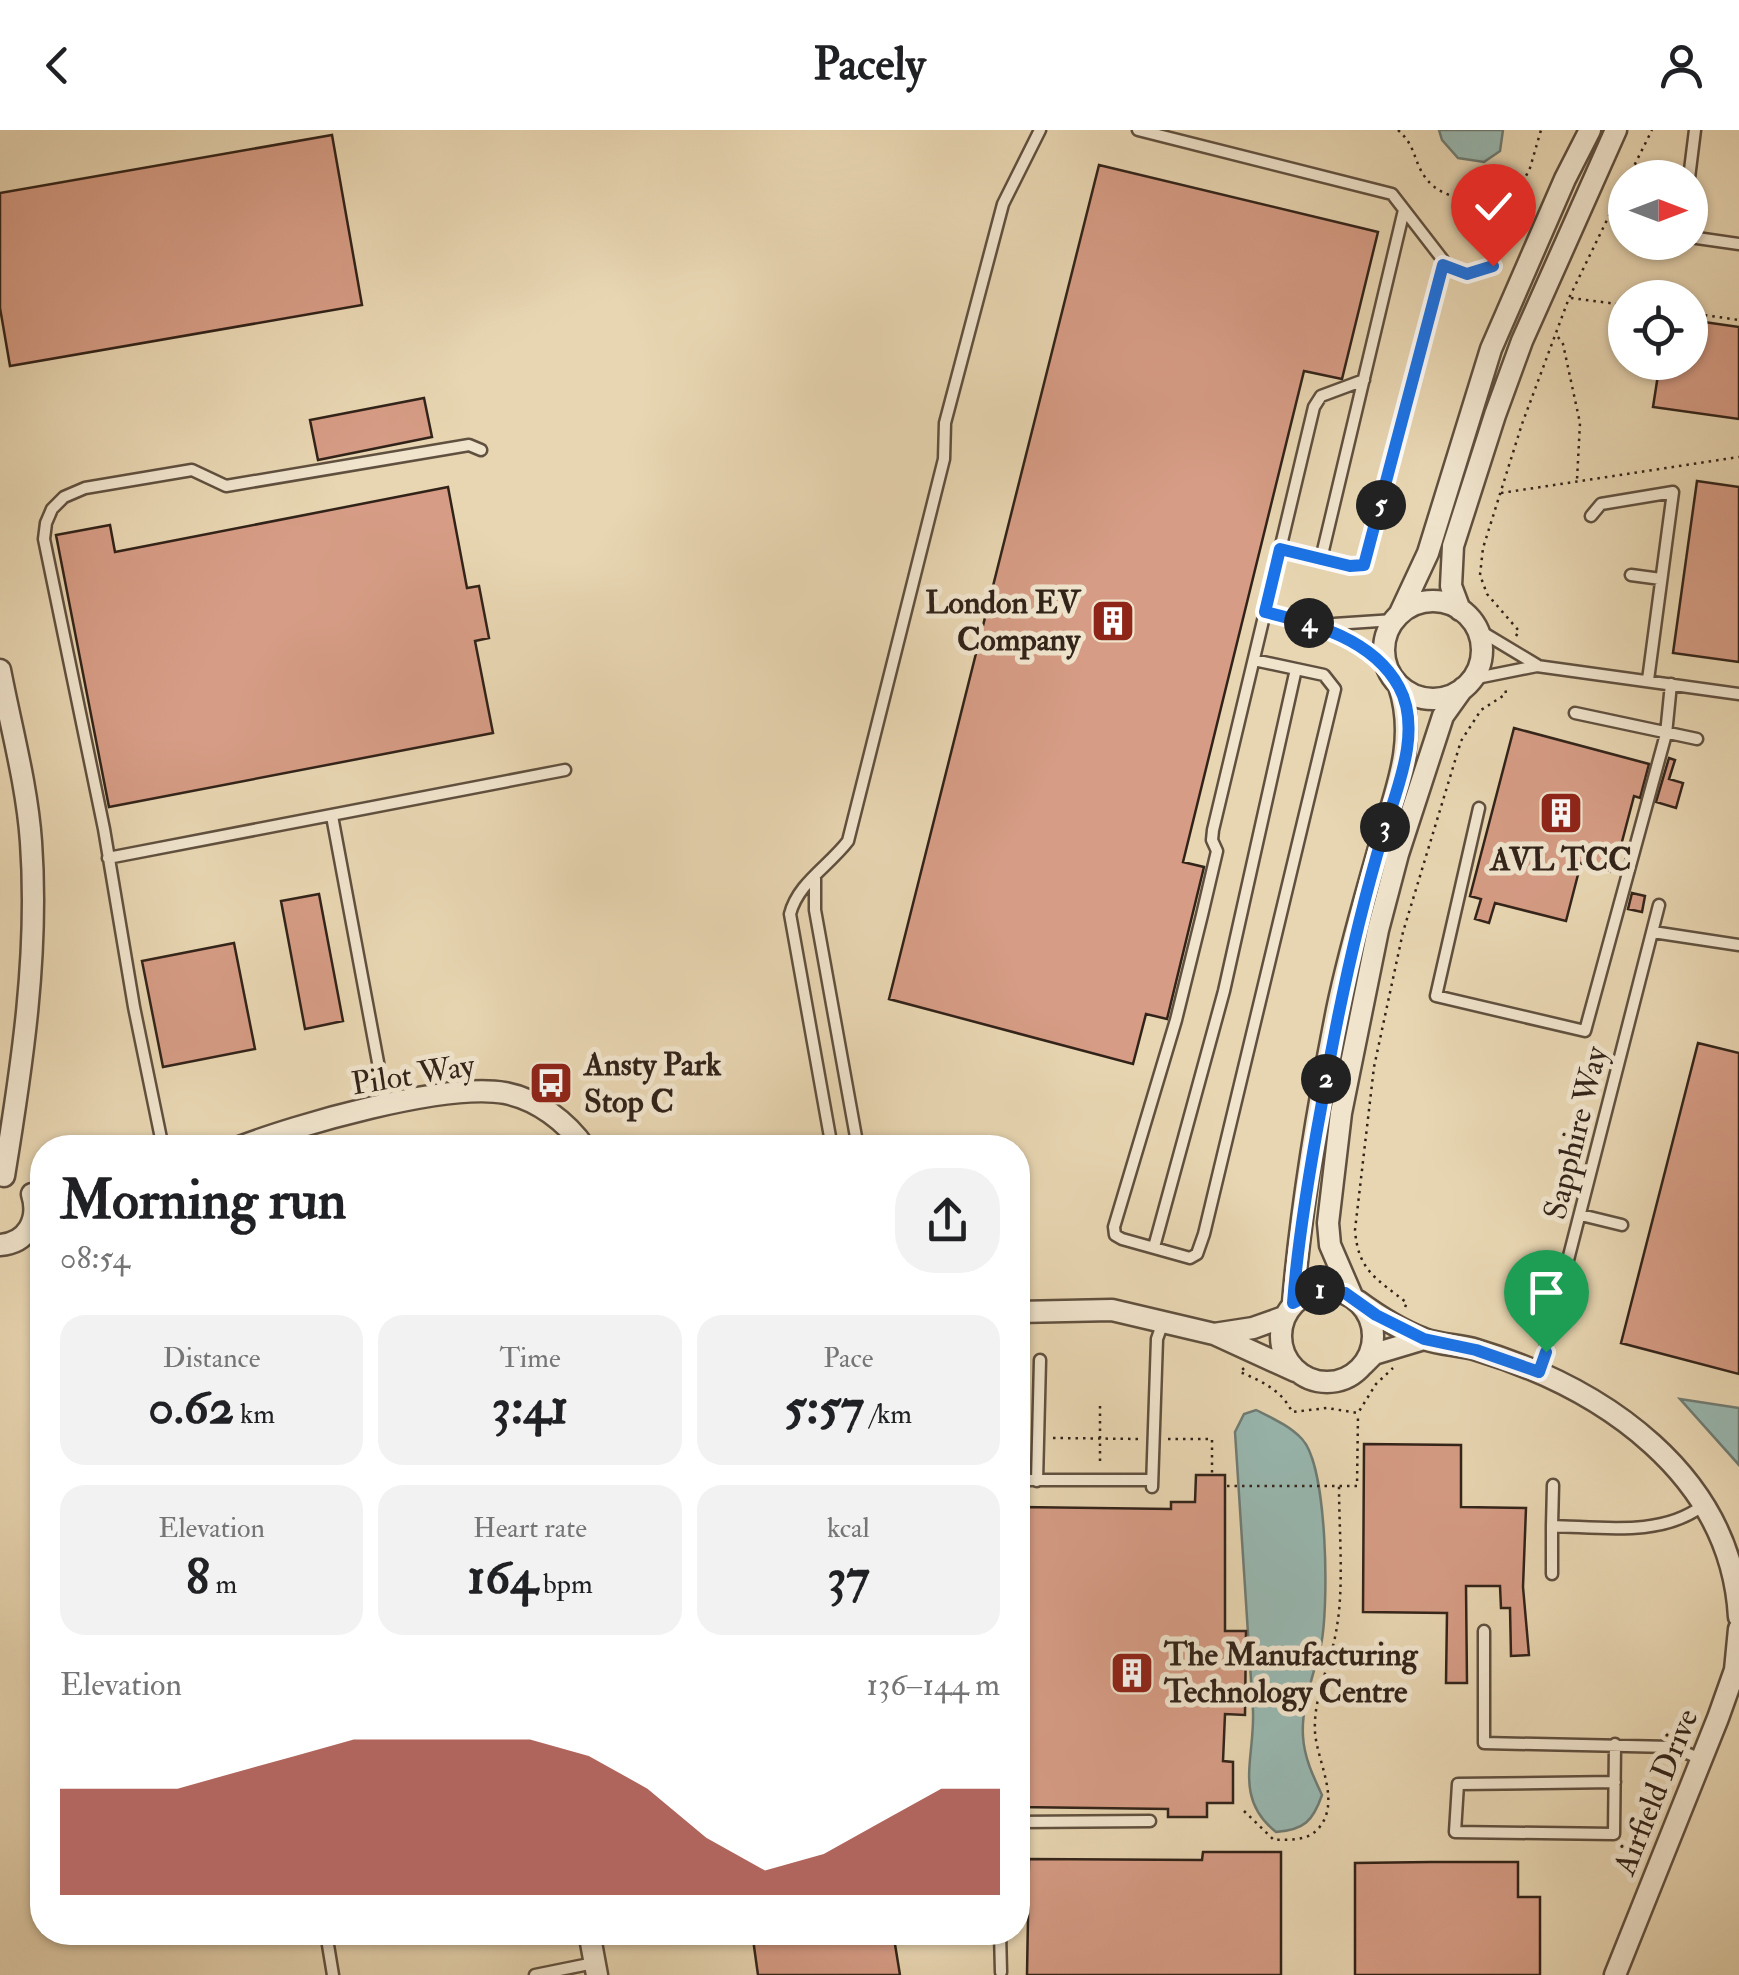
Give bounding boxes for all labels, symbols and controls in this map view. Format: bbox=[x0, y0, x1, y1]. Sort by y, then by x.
text: Pacely bbox=[814, 37, 925, 93]
icon: back bbox=[30, 38, 85, 93]
icon: person bbox=[1654, 38, 1709, 93]
north arrow bbox=[1608, 160, 1708, 260]
map controls bbox=[1608, 160, 1708, 380]
pin bbox=[1451, 164, 1536, 267]
icon: check bbox=[1466, 179, 1521, 234]
button: locate bbox=[1608, 280, 1708, 380]
pin: 5 bbox=[1356, 480, 1406, 530]
text: 5 bbox=[1375, 487, 1387, 522]
place label: London EV Company bbox=[925, 583, 1082, 660]
building icon: London EV Company bbox=[1090, 598, 1136, 644]
pin: 4 bbox=[1284, 598, 1334, 648]
text: 4 bbox=[1301, 605, 1317, 640]
building icon: AVL TCC bbox=[1538, 790, 1584, 836]
pin: 3 bbox=[1360, 802, 1410, 852]
text: 3 bbox=[1380, 809, 1390, 844]
place label: AVL TCC bbox=[1488, 840, 1632, 880]
street label: Sapphire Way bbox=[1535, 1041, 1617, 1224]
street label: Pilot Way bbox=[348, 1045, 478, 1104]
place label: Ansty Park Stop C bbox=[582, 1045, 722, 1122]
pin: 2 bbox=[1301, 1054, 1351, 1104]
bus stop icon: Ansty Park Stop C bbox=[528, 1060, 574, 1106]
text: 2 bbox=[1319, 1061, 1333, 1096]
text: Morning run bbox=[60, 1166, 346, 1235]
button: share bbox=[895, 1168, 1000, 1273]
text: 08:54 bbox=[60, 1238, 130, 1278]
pin bbox=[1504, 1250, 1589, 1353]
pin: 1 bbox=[1295, 1265, 1345, 1315]
icon: arrive bbox=[1519, 1265, 1574, 1320]
text: 1 bbox=[1315, 1272, 1325, 1307]
text: Distance bbox=[163, 1341, 261, 1376]
text: Time bbox=[499, 1341, 561, 1376]
text: Pace bbox=[823, 1341, 873, 1376]
text: 0.62 bbox=[148, 1376, 234, 1439]
text: 3:41 bbox=[492, 1376, 568, 1439]
text: 5:57 bbox=[785, 1376, 864, 1439]
text: km bbox=[234, 1397, 275, 1432]
text: /km bbox=[864, 1397, 912, 1432]
text: Elevation bbox=[158, 1511, 265, 1546]
text: Heart rate bbox=[473, 1511, 587, 1546]
text: kcal bbox=[827, 1511, 870, 1546]
text: 8 bbox=[186, 1546, 210, 1609]
text: 164 bbox=[467, 1546, 537, 1609]
text: 37 bbox=[827, 1546, 869, 1609]
text: m bbox=[210, 1567, 237, 1602]
text: bpm bbox=[537, 1567, 593, 1602]
place label: The Manufacturing Technology Centre bbox=[1163, 1635, 1419, 1712]
building icon: The Manufacturing Technology Centre bbox=[1109, 1650, 1155, 1696]
text: Elevation bbox=[60, 1665, 182, 1705]
text: 136–144 m bbox=[867, 1665, 1000, 1705]
street label: Airfield Drive bbox=[1604, 1703, 1707, 1882]

